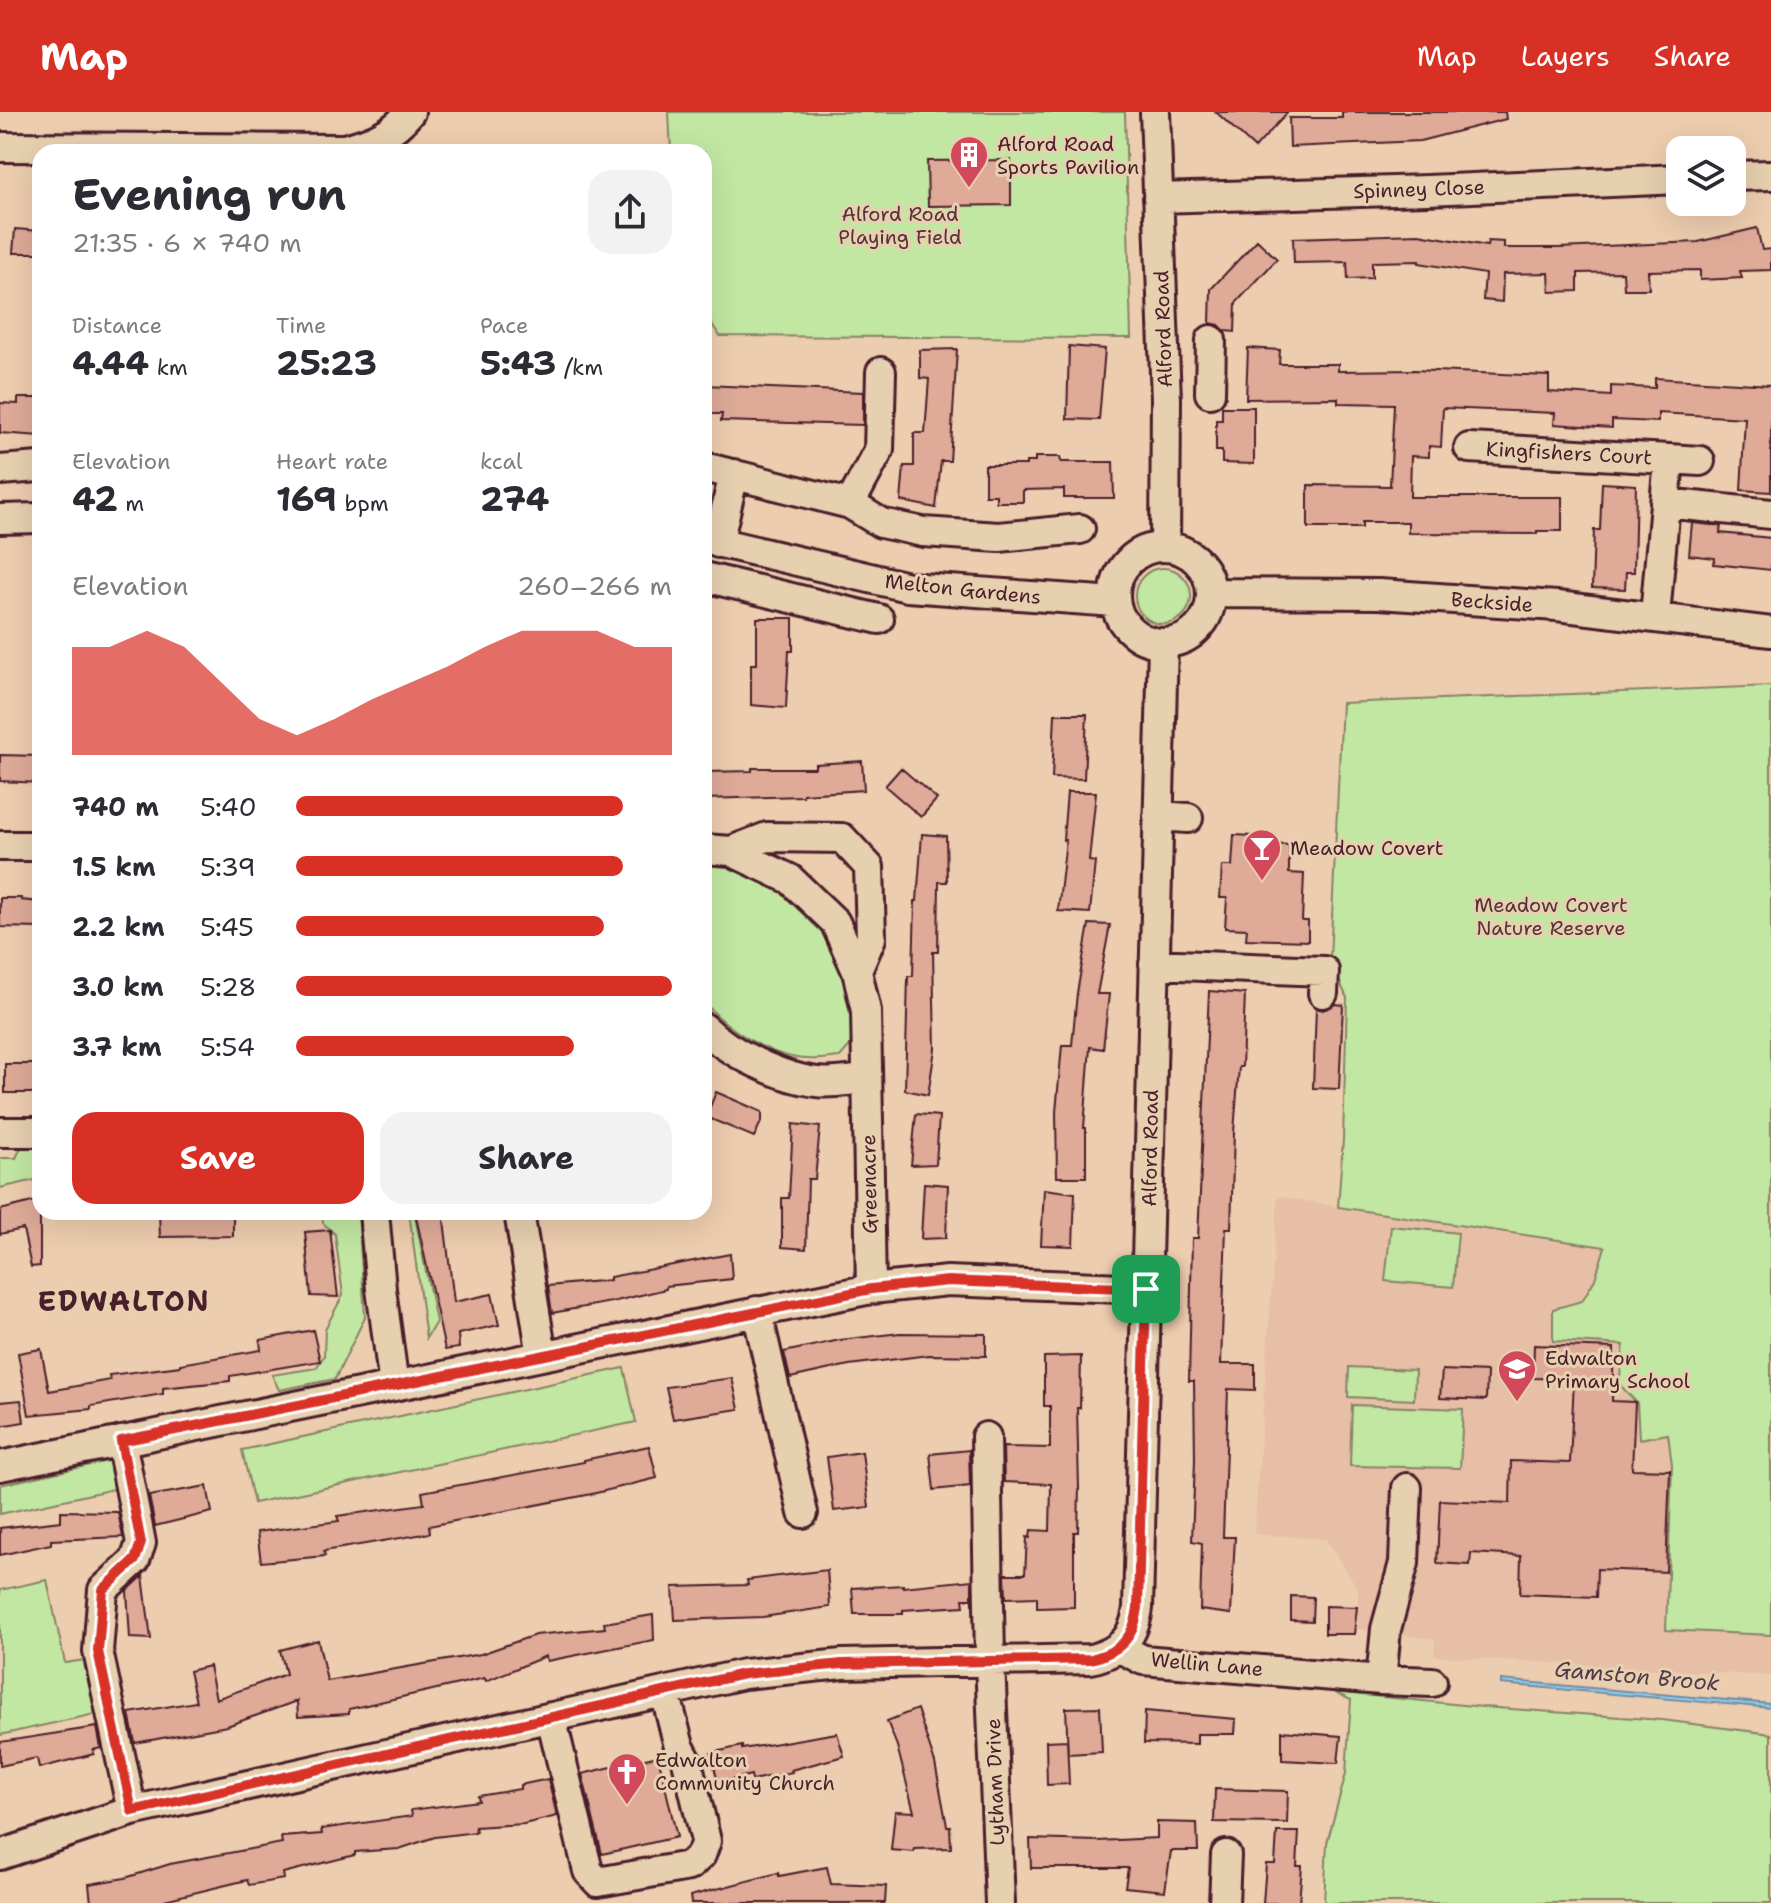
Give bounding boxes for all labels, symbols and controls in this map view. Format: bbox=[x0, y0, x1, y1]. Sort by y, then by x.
text: Map bbox=[40, 31, 128, 82]
text: Map bbox=[1417, 37, 1477, 75]
text: Layers bbox=[1521, 37, 1610, 75]
text: Share bbox=[1654, 37, 1731, 75]
place label: Alford Road Sports Pavilion bbox=[997, 131, 1139, 180]
building icon: Alford Road Sports Pavilion bbox=[948, 134, 990, 189]
map controls bbox=[1666, 136, 1746, 216]
button: layers bbox=[1666, 136, 1746, 216]
text: Evening run bbox=[72, 165, 346, 224]
button: share bbox=[588, 170, 672, 254]
street label: Spinney Close bbox=[1353, 174, 1485, 204]
park label: Alford Road Playing Field bbox=[838, 201, 962, 250]
text: 21:35 · 6 × 740 m bbox=[72, 225, 302, 260]
street label: Alford Road bbox=[1148, 270, 1178, 388]
text: Distance bbox=[72, 311, 162, 340]
text: Time bbox=[276, 311, 326, 340]
text: Pace bbox=[480, 311, 528, 340]
text: 4.44 bbox=[72, 340, 149, 386]
text: 25:23 bbox=[276, 340, 377, 386]
text: 5:43 bbox=[480, 340, 556, 386]
text: km bbox=[149, 353, 188, 382]
text: /km bbox=[556, 353, 603, 382]
street label: Kingfishers Court bbox=[1485, 436, 1653, 470]
text: Elevation bbox=[72, 447, 170, 476]
text: Heart rate bbox=[276, 447, 388, 476]
text: kcal bbox=[480, 447, 523, 476]
text: 42 bbox=[72, 476, 118, 522]
text: 169 bbox=[276, 476, 337, 522]
text: 274 bbox=[480, 476, 549, 522]
text: m bbox=[118, 489, 144, 518]
text: bpm bbox=[337, 489, 389, 518]
text: Elevation bbox=[72, 568, 188, 603]
text: 260–266 m bbox=[517, 568, 672, 603]
street label: Melton Gardens bbox=[884, 568, 1042, 610]
street label: Beckside bbox=[1450, 586, 1534, 618]
text: 740 m bbox=[72, 789, 159, 824]
text: 5:40 bbox=[200, 789, 257, 824]
bar icon: Meadow Covert bbox=[1241, 827, 1283, 882]
place label: Meadow Covert bbox=[1290, 835, 1444, 861]
text: 1.5 km bbox=[72, 849, 156, 884]
text: 5:39 bbox=[200, 849, 256, 884]
park label: Meadow Covert Nature Reserve bbox=[1474, 892, 1628, 941]
text: 2.2 km bbox=[72, 909, 165, 944]
text: 5:45 bbox=[200, 909, 254, 944]
text: 3.0 km bbox=[72, 969, 164, 1004]
text: 5:28 bbox=[200, 969, 256, 1004]
text: 3.7 km bbox=[72, 1029, 162, 1064]
text: 5:54 bbox=[200, 1029, 255, 1064]
street label: Alford Road bbox=[1136, 1089, 1164, 1207]
button: Save bbox=[72, 1112, 364, 1204]
button: Share bbox=[380, 1112, 672, 1204]
street label: Greenacre bbox=[855, 1134, 883, 1234]
pin bbox=[1112, 1255, 1180, 1323]
icon: arrive bbox=[1124, 1267, 1168, 1311]
district label: EDWALTON bbox=[37, 1282, 211, 1320]
place label: Edwalton Primary School bbox=[1545, 1345, 1690, 1394]
school or university icon: Edwalton Primary School bbox=[1496, 1348, 1538, 1403]
street label: Wellin Lane bbox=[1150, 1646, 1264, 1682]
water label: Gamston Brook bbox=[1553, 1654, 1721, 1698]
street label: Lytham Drive bbox=[980, 1718, 1010, 1846]
place label: Edwalton Community Church bbox=[655, 1747, 835, 1796]
church icon: Edwalton Community Church bbox=[606, 1751, 648, 1806]

